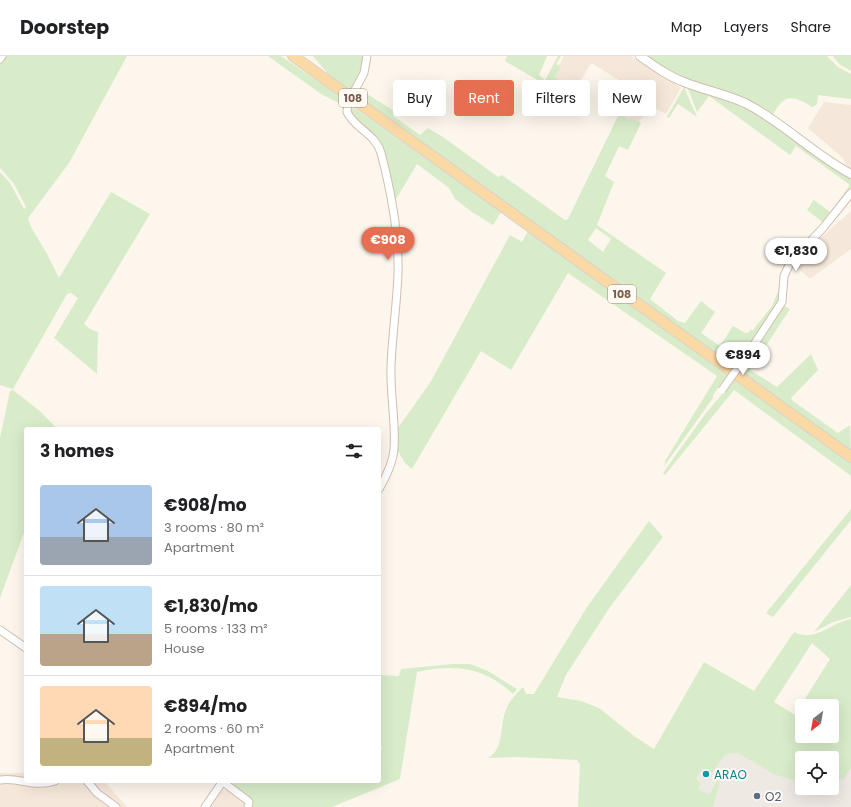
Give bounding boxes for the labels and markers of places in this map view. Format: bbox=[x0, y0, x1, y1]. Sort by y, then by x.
pin: €908 bbox=[364, 227, 412, 261]
pin: €1,830 bbox=[763, 238, 829, 272]
pin: €894 bbox=[719, 342, 767, 376]
place label: ARAO bbox=[714, 766, 747, 783]
marker: ARAO bbox=[701, 769, 711, 779]
place label: O2 bbox=[765, 788, 781, 805]
marker: O2 bbox=[752, 791, 762, 801]

